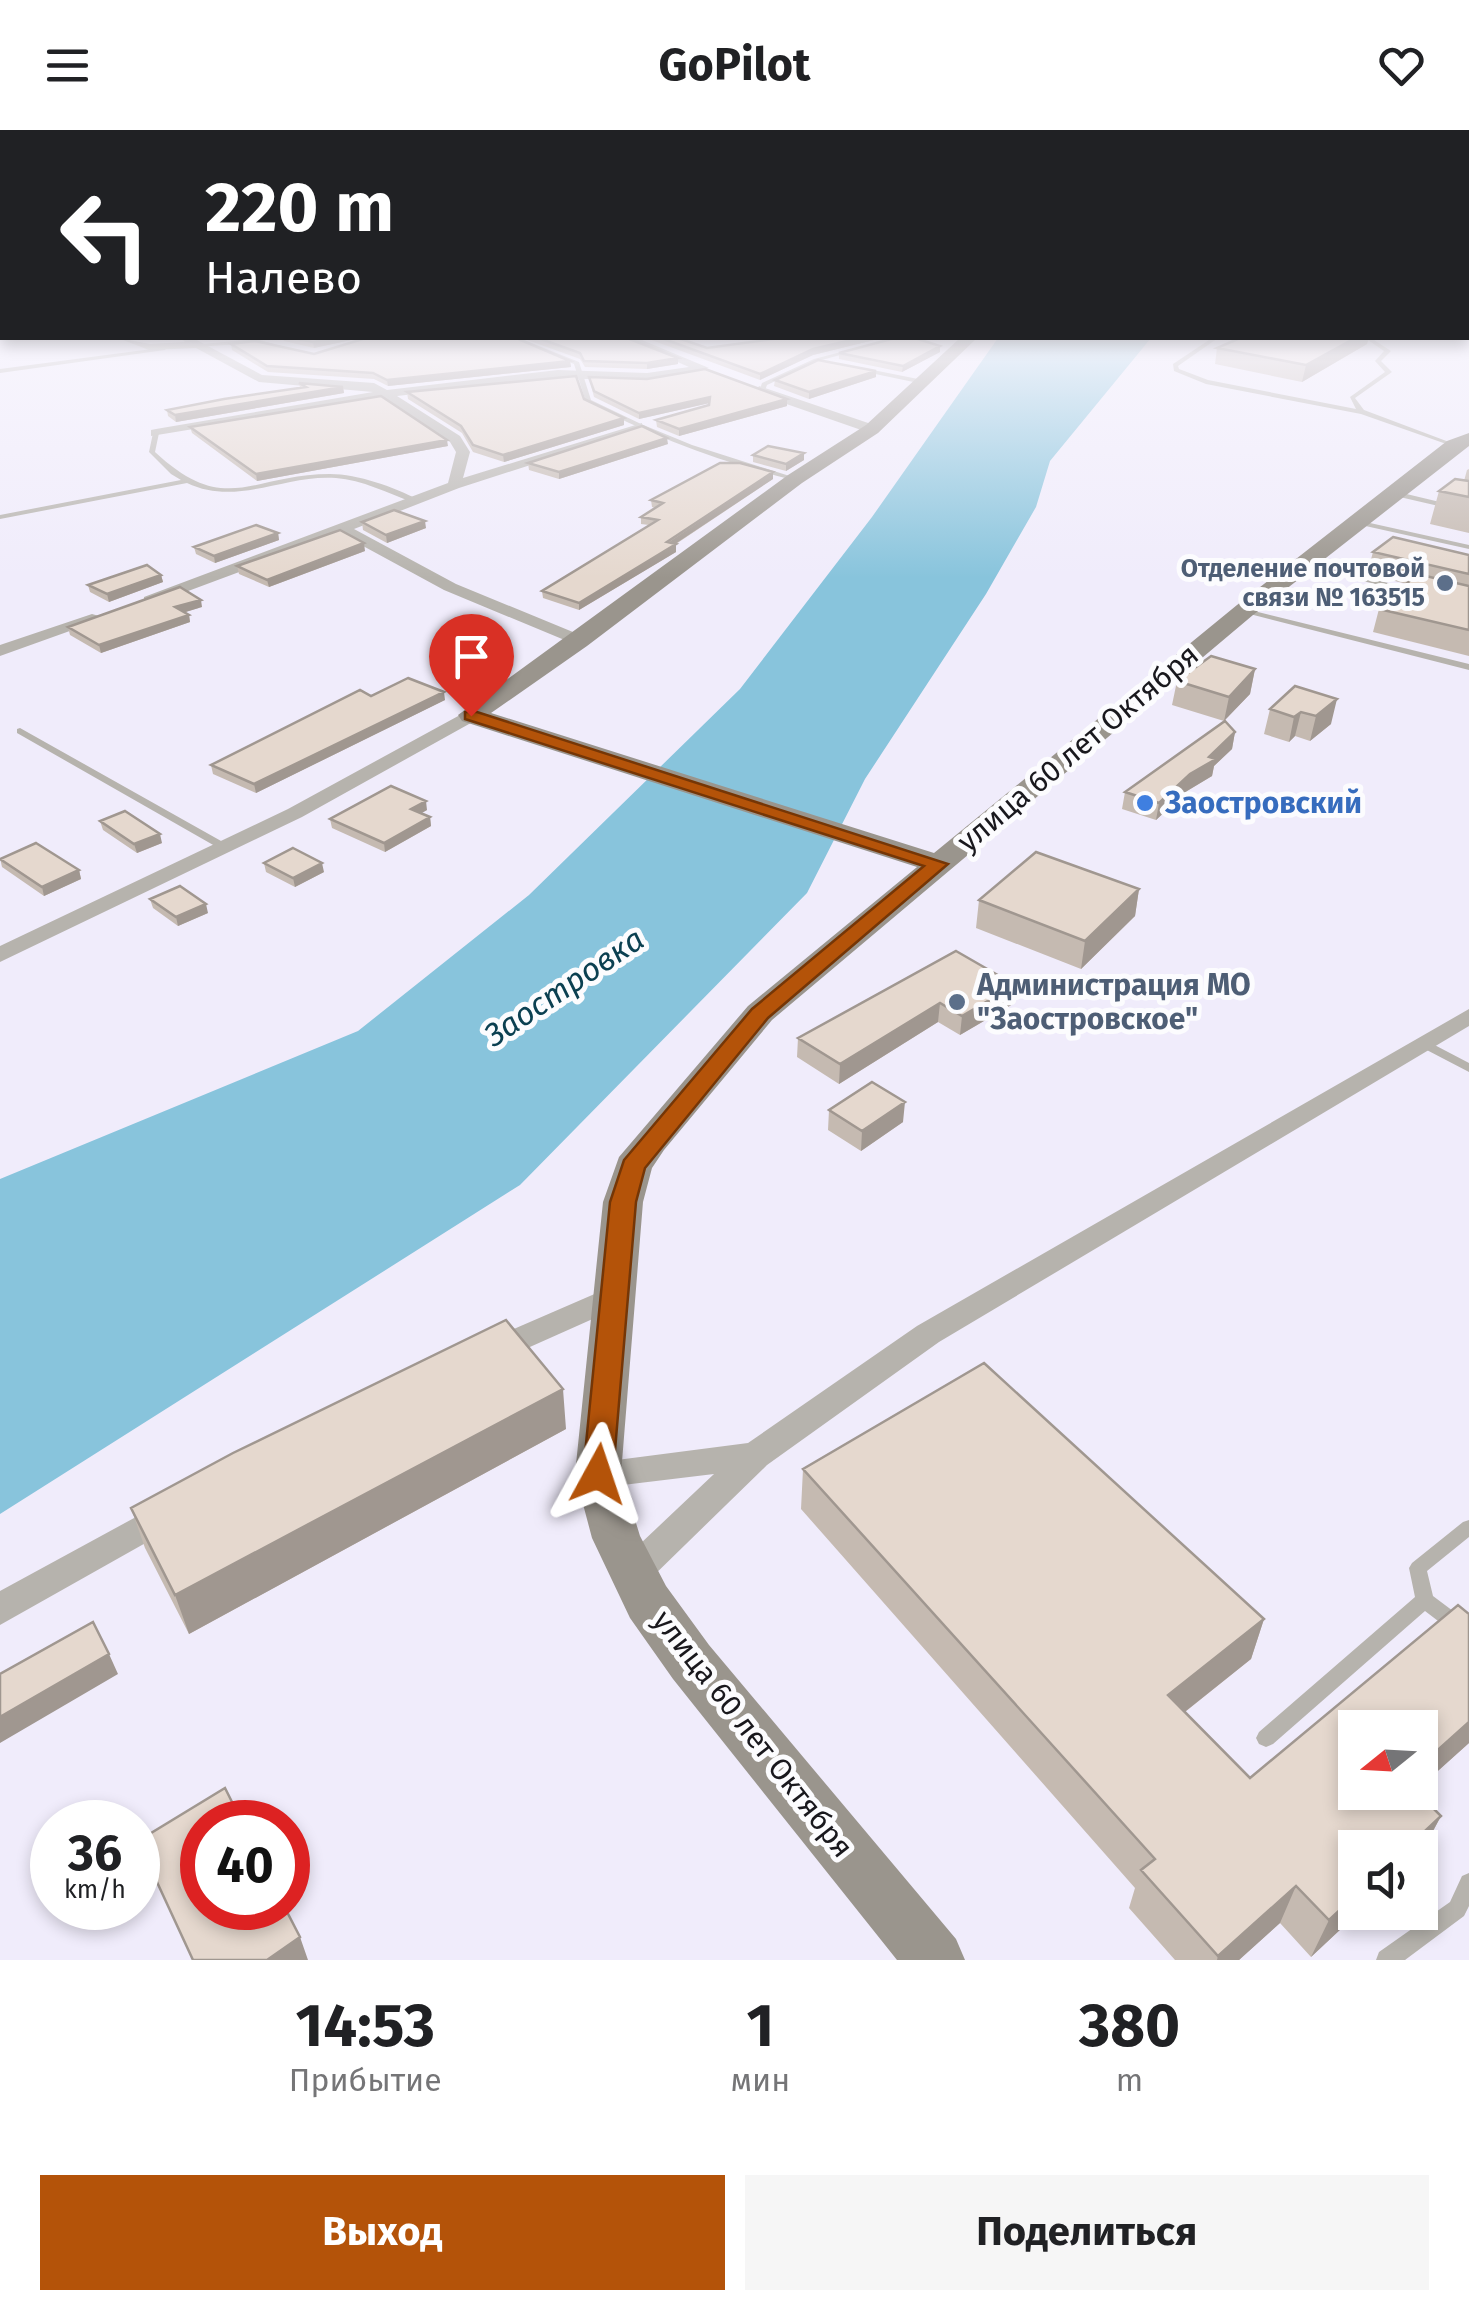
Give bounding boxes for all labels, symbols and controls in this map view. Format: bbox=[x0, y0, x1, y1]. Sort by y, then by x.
icon: menu bbox=[40, 38, 95, 93]
text: GoPilot bbox=[659, 38, 810, 92]
icon: heart bbox=[1374, 38, 1429, 93]
text: 220 m bbox=[205, 166, 394, 250]
icon: left bbox=[40, 170, 170, 300]
text: Налево bbox=[205, 251, 362, 305]
place label: Отделение почтовой связи № 163515 bbox=[1181, 554, 1425, 613]
marker: Отделение почтовой связи № 163515 bbox=[1434, 572, 1456, 594]
pin bbox=[429, 614, 514, 717]
icon: arrive bbox=[444, 629, 499, 684]
street label: улица 60 лет Октября bbox=[950, 637, 1206, 859]
place label: Заостровский bbox=[1164, 785, 1362, 821]
marker: Заостровский bbox=[1134, 792, 1156, 814]
water label: Заостровка bbox=[476, 920, 651, 1055]
place label: Администрация МО "Заостровское" bbox=[976, 967, 1251, 1037]
marker: Администрация МО "Заостровское" bbox=[946, 991, 968, 1013]
position arrow bbox=[546, 1422, 650, 1526]
street label: улица 60 лет Октября bbox=[645, 1603, 861, 1865]
north arrow bbox=[1338, 1710, 1438, 1810]
map controls bbox=[1338, 1710, 1438, 1930]
speed limit sign: 40 bbox=[180, 1800, 310, 1930]
text: 36 bbox=[68, 1823, 122, 1883]
button: sound bbox=[1338, 1830, 1438, 1930]
text: km/h bbox=[64, 1875, 126, 1905]
text: 14:53 bbox=[296, 1990, 435, 2062]
text: 1 bbox=[746, 1990, 774, 2062]
text: 380 bbox=[1079, 1990, 1180, 2062]
text: Прибытие bbox=[289, 2061, 442, 2099]
text: мин bbox=[731, 2061, 790, 2099]
text: m bbox=[1116, 2061, 1143, 2099]
button: Выход bbox=[40, 2175, 725, 2290]
button: Поделиться bbox=[745, 2175, 1429, 2290]

